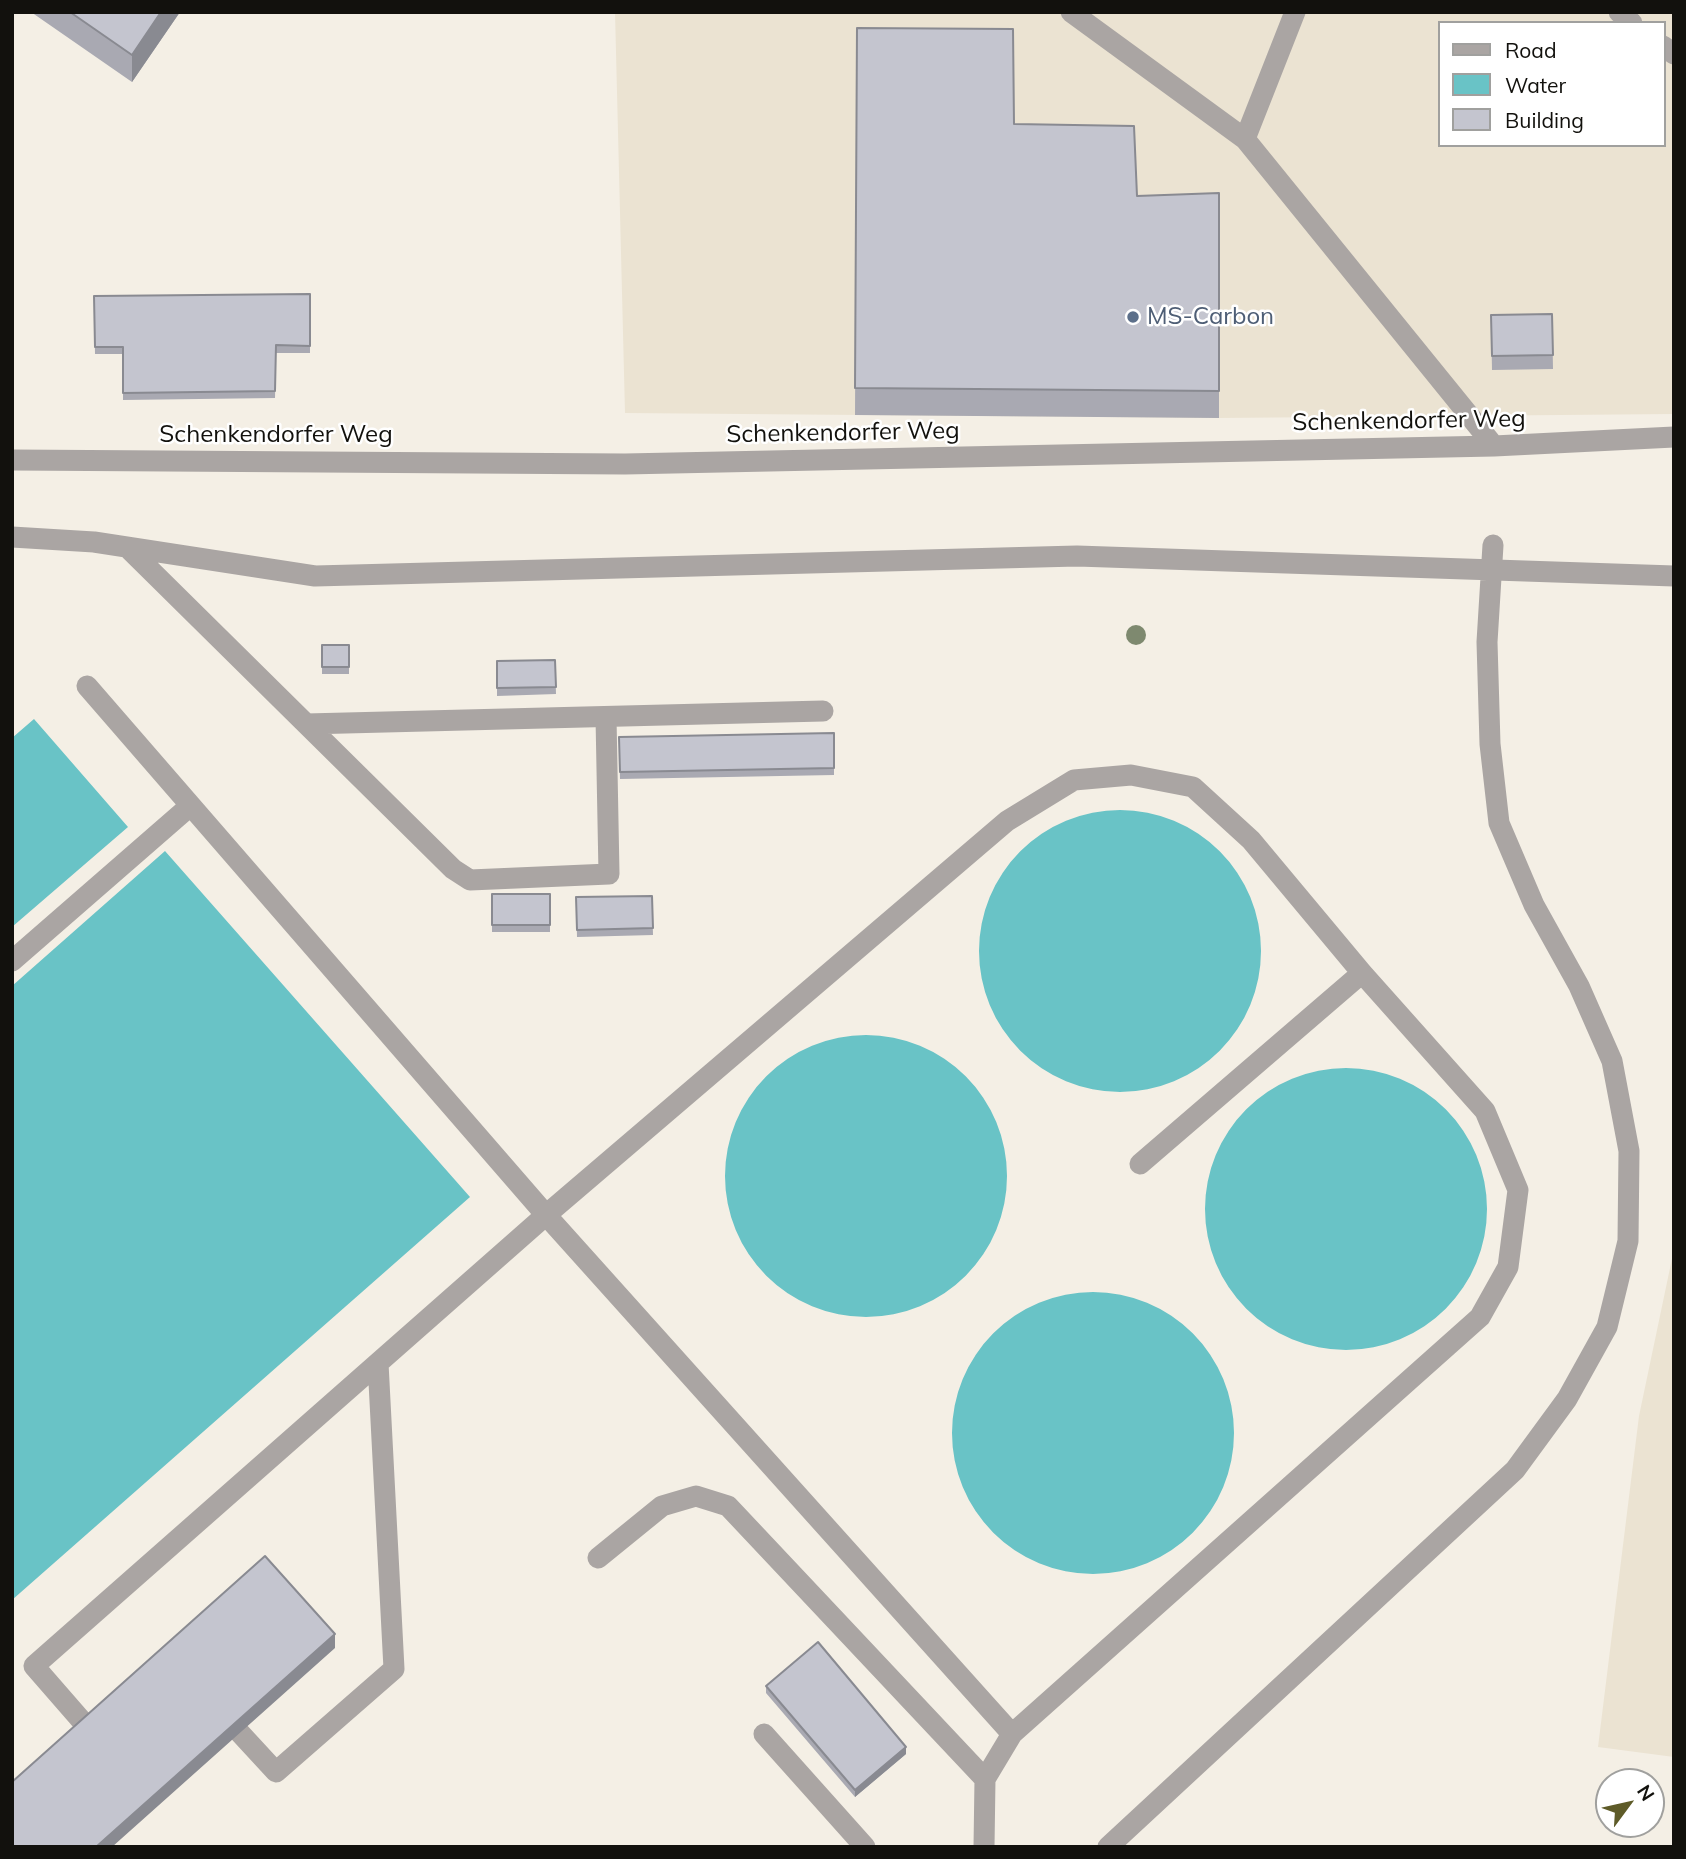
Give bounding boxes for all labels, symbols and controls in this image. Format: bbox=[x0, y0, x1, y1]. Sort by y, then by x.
legend bbox=[1438, 21, 1665, 147]
text: Road bbox=[1505, 37, 1556, 63]
text: Water bbox=[1505, 72, 1566, 98]
text: Building bbox=[1505, 107, 1584, 133]
place label: MS-Carbon bbox=[1147, 303, 1274, 331]
marker: MS-Carbon bbox=[1125, 309, 1141, 325]
street label: Schenkendorfer Weg bbox=[1292, 405, 1526, 437]
street label: Schenkendorfer Weg bbox=[726, 417, 960, 449]
street label: Schenkendorfer Weg bbox=[159, 421, 393, 449]
north arrow bbox=[1595, 1768, 1665, 1838]
text: N bbox=[1632, 1780, 1660, 1805]

